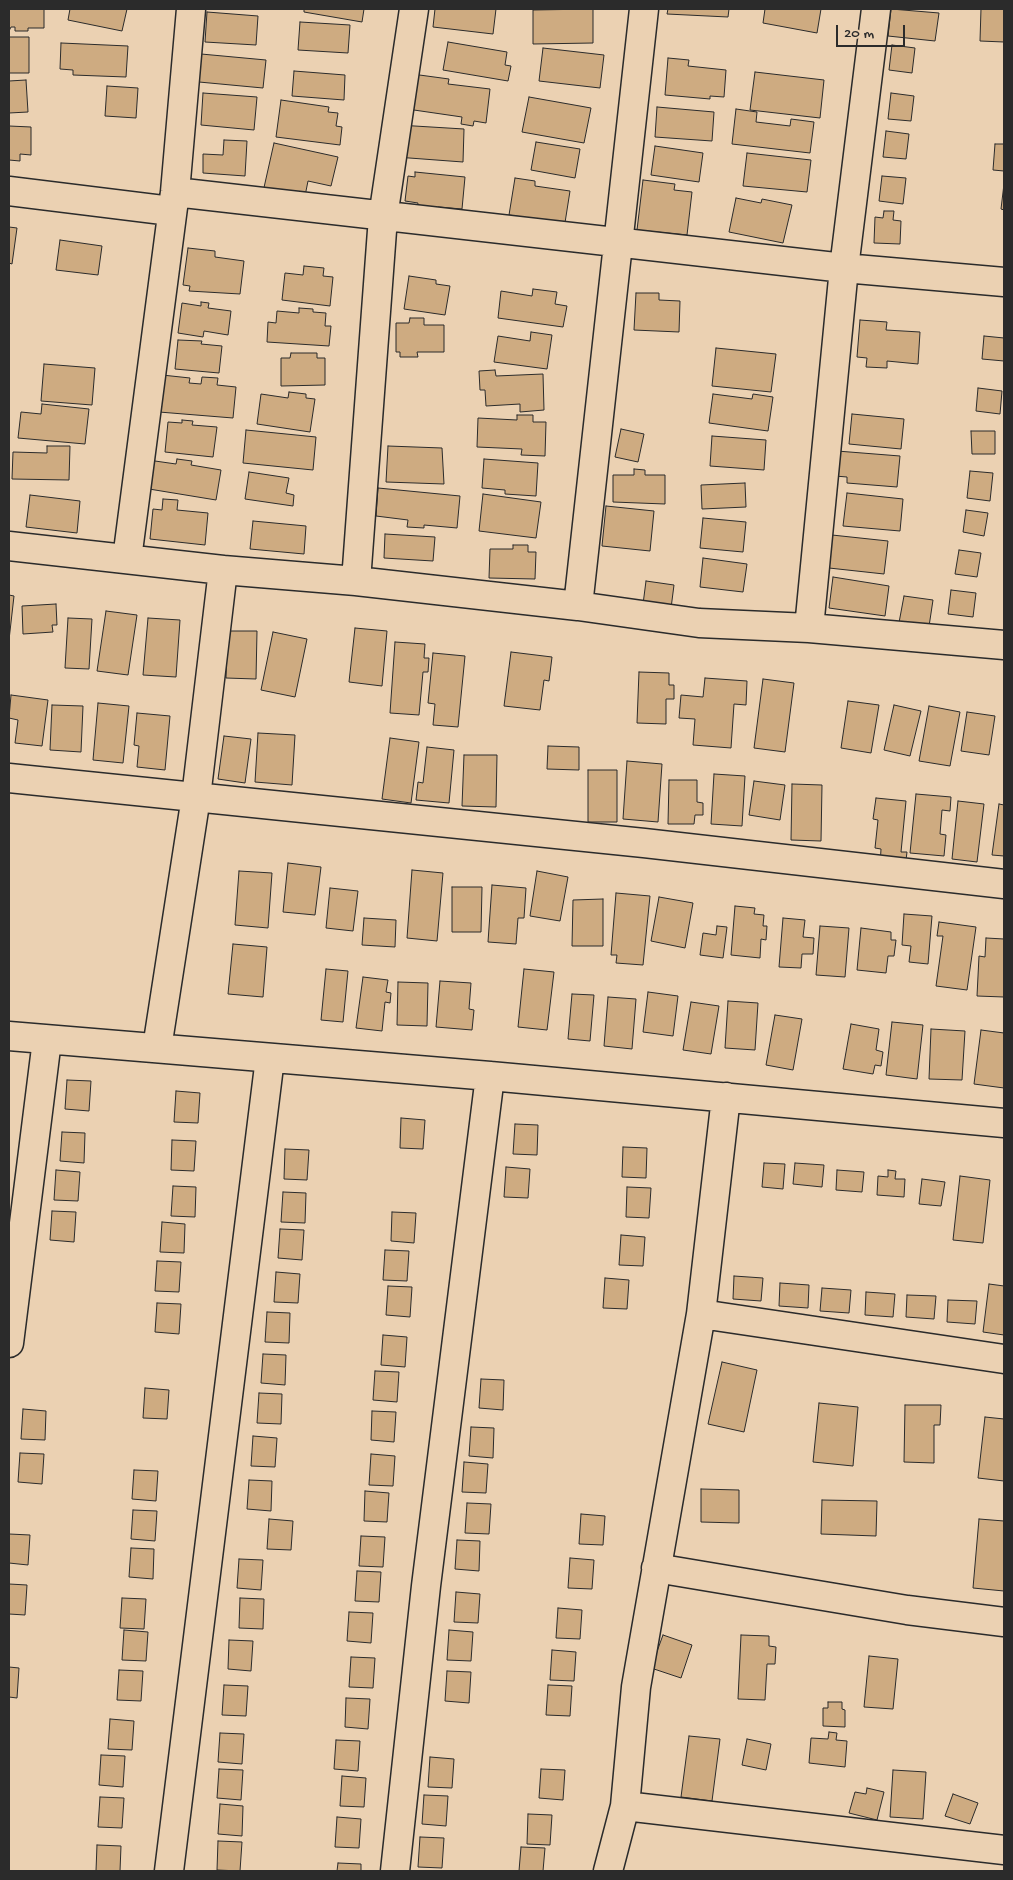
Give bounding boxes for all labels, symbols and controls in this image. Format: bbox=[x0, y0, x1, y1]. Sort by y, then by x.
scale bar bbox=[838, 15, 907, 47]
text: 20 m bbox=[844, 25, 874, 43]

